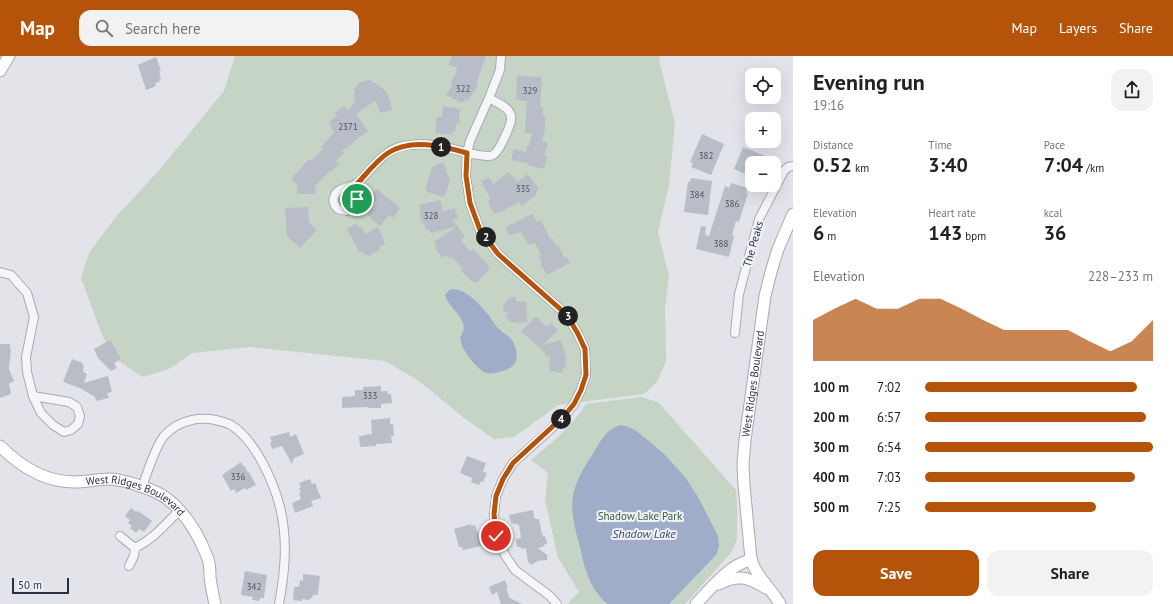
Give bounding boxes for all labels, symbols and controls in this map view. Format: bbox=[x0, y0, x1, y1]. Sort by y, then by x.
search box bbox=[79, 10, 359, 46]
text: Map bbox=[20, 16, 55, 40]
icon: search bbox=[93, 17, 115, 39]
text: Search here bbox=[125, 19, 201, 38]
text: Map bbox=[1011, 19, 1037, 37]
text: Layers bbox=[1059, 19, 1097, 37]
text: Share bbox=[1119, 19, 1153, 37]
map controls bbox=[745, 68, 781, 192]
button: locate bbox=[745, 68, 781, 104]
text: Evening run bbox=[813, 68, 925, 96]
button: share bbox=[1111, 69, 1153, 111]
house number: 322 bbox=[456, 83, 470, 94]
house number: 329 bbox=[523, 85, 537, 96]
text: 19:16 bbox=[813, 97, 844, 114]
button: + bbox=[745, 112, 781, 148]
house number: 2371 bbox=[338, 121, 358, 132]
pin: 1 bbox=[431, 137, 451, 157]
text: Distance bbox=[813, 138, 853, 152]
text: Time bbox=[928, 138, 952, 152]
text: Pace bbox=[1044, 138, 1065, 152]
text: 1 bbox=[438, 140, 444, 154]
house number: 382 bbox=[699, 150, 713, 161]
text: 0.52 bbox=[813, 152, 852, 178]
text: 3:40 bbox=[928, 152, 968, 178]
text: 7:04 bbox=[1044, 152, 1083, 178]
button: − bbox=[745, 156, 781, 192]
text: km bbox=[852, 161, 869, 175]
text: /km bbox=[1083, 161, 1104, 175]
pin bbox=[340, 182, 374, 216]
house number: 335 bbox=[516, 183, 530, 194]
icon: arrive bbox=[346, 188, 368, 210]
house number: 384 bbox=[690, 189, 704, 200]
house number: 386 bbox=[725, 198, 739, 209]
text: Elevation bbox=[813, 206, 857, 220]
text: Heart rate bbox=[928, 206, 976, 220]
text: kcal bbox=[1044, 206, 1062, 220]
house number: 328 bbox=[424, 210, 438, 221]
street label: The Peaks bbox=[740, 219, 766, 269]
text: 6 bbox=[813, 220, 824, 246]
text: 143 bbox=[928, 220, 962, 246]
text: 36 bbox=[1044, 220, 1066, 246]
pin: 2 bbox=[476, 227, 496, 247]
text: m bbox=[824, 229, 836, 243]
text: bpm bbox=[962, 229, 986, 243]
text: 2 bbox=[483, 230, 489, 244]
house number: 388 bbox=[714, 238, 728, 249]
text: Elevation bbox=[813, 268, 865, 285]
text: 228–233 m bbox=[1088, 268, 1153, 285]
pin: 3 bbox=[558, 306, 578, 326]
text: 3 bbox=[565, 309, 571, 323]
street label: West Ridges Boulevard bbox=[738, 330, 767, 438]
text: 100 m bbox=[813, 379, 849, 396]
text: 7:02 bbox=[877, 379, 901, 396]
house number: 333 bbox=[363, 390, 377, 401]
pin: 4 bbox=[551, 409, 571, 429]
text: 200 m bbox=[813, 409, 849, 426]
text: 6:57 bbox=[877, 409, 901, 426]
text: 4 bbox=[558, 412, 564, 426]
text: 300 m bbox=[813, 439, 849, 456]
text: 6:54 bbox=[877, 439, 901, 456]
text: 400 m bbox=[813, 469, 849, 486]
text: 7:03 bbox=[877, 469, 901, 486]
house number: 336 bbox=[231, 471, 245, 482]
street label: West Ridges Boulevard bbox=[85, 472, 188, 519]
text: 500 m bbox=[813, 499, 849, 516]
text: 7:25 bbox=[877, 499, 901, 516]
park label: Shadow Lake Park bbox=[598, 509, 683, 523]
pin bbox=[479, 519, 513, 553]
icon: check bbox=[485, 525, 507, 547]
water label: Shadow Lake bbox=[612, 526, 676, 541]
button: Save bbox=[813, 550, 979, 596]
button: Share bbox=[987, 550, 1153, 596]
scale bar bbox=[12, 576, 69, 595]
text: 50 m bbox=[18, 578, 42, 592]
house number: 342 bbox=[247, 581, 261, 592]

